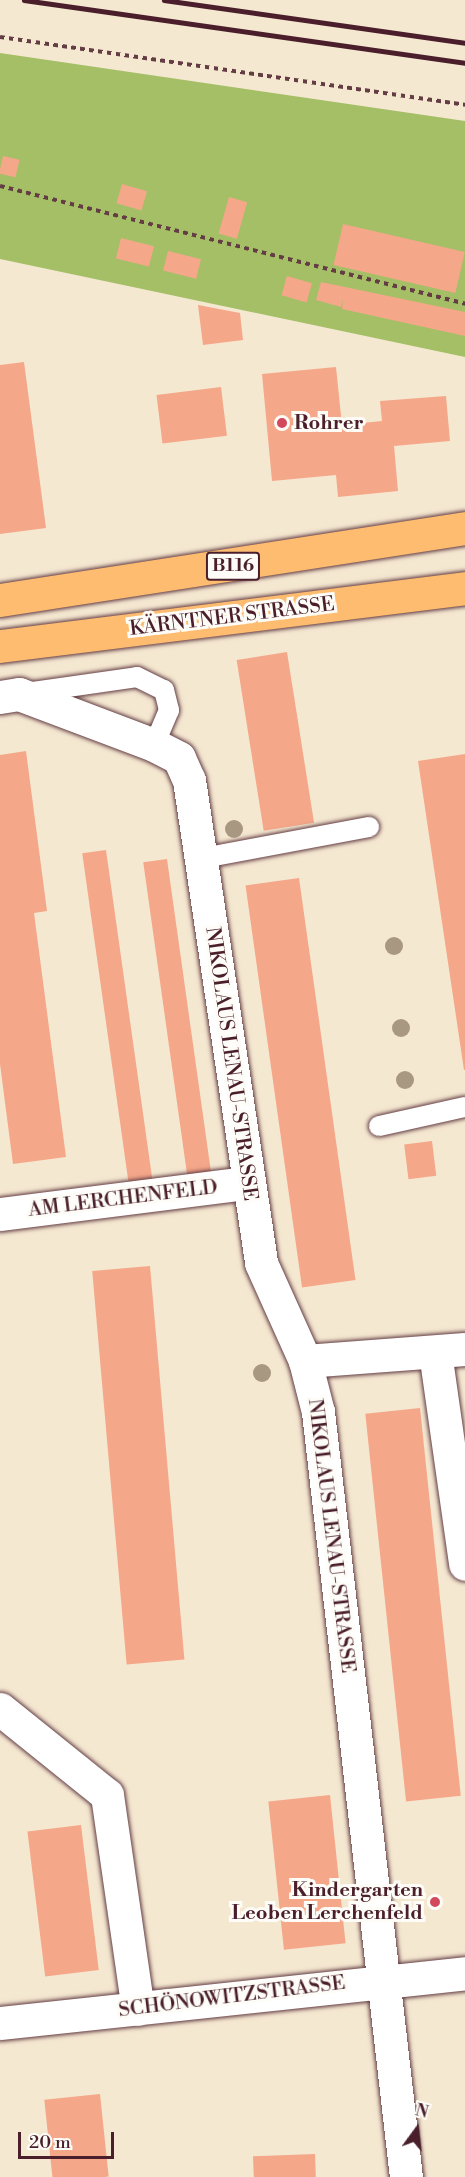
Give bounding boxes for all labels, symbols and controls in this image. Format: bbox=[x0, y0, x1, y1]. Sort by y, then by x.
place label: Rohrer bbox=[294, 411, 364, 435]
marker: Rohrer bbox=[275, 416, 289, 430]
road number: B116 bbox=[204, 551, 262, 581]
street label: KÄRNTNER STRASSE bbox=[128, 593, 336, 641]
street label: NIKOLAUS LENAU-STRASSE bbox=[200, 926, 262, 1202]
street label: AM LERCHENFELD bbox=[27, 1175, 219, 1223]
street label: NIKOLAUS LENAU-STRASSE bbox=[302, 1398, 360, 1674]
place label: Kindergarten Leoben Lerchenfeld bbox=[231, 1878, 423, 1925]
marker: Kindergarten Leoben Lerchenfeld bbox=[428, 1895, 442, 1909]
street label: SCHÖNOWITZSTRASSE bbox=[117, 1971, 347, 2023]
north arrow bbox=[387, 2099, 447, 2159]
text: N bbox=[413, 2100, 430, 2123]
scale bar bbox=[21, 2120, 117, 2158]
text: 20 m bbox=[29, 2131, 71, 2154]

